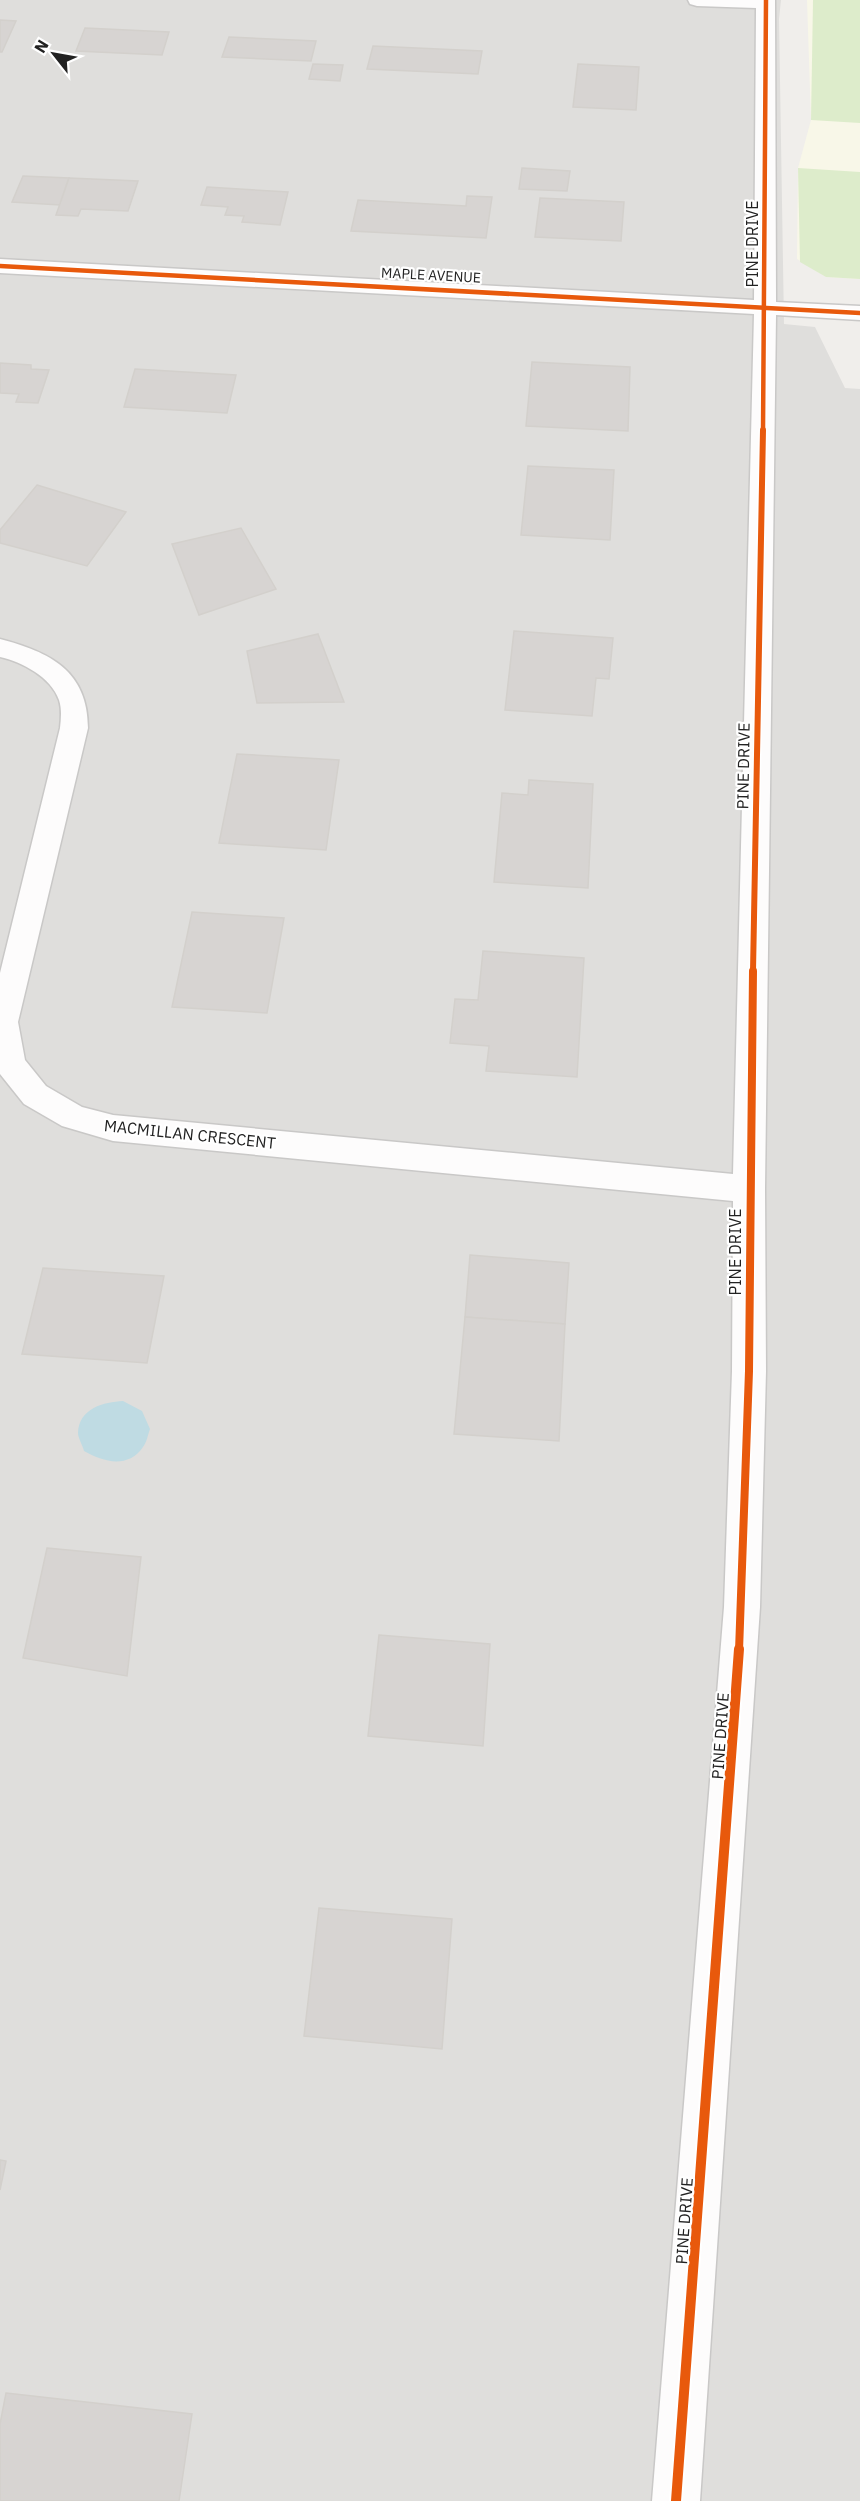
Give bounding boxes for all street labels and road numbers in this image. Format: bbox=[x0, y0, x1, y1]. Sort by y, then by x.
street label: PINE DRIVE bbox=[742, 201, 762, 287]
street label: MAPLE AVENUE bbox=[381, 263, 481, 287]
street label: PINE DRIVE bbox=[732, 722, 754, 810]
street label: MACMILLAN CRESCENT bbox=[103, 1115, 277, 1153]
street label: PINE DRIVE bbox=[725, 1209, 745, 1295]
street label: PINE DRIVE bbox=[707, 1692, 733, 1780]
street label: PINE DRIVE bbox=[671, 2177, 697, 2265]

